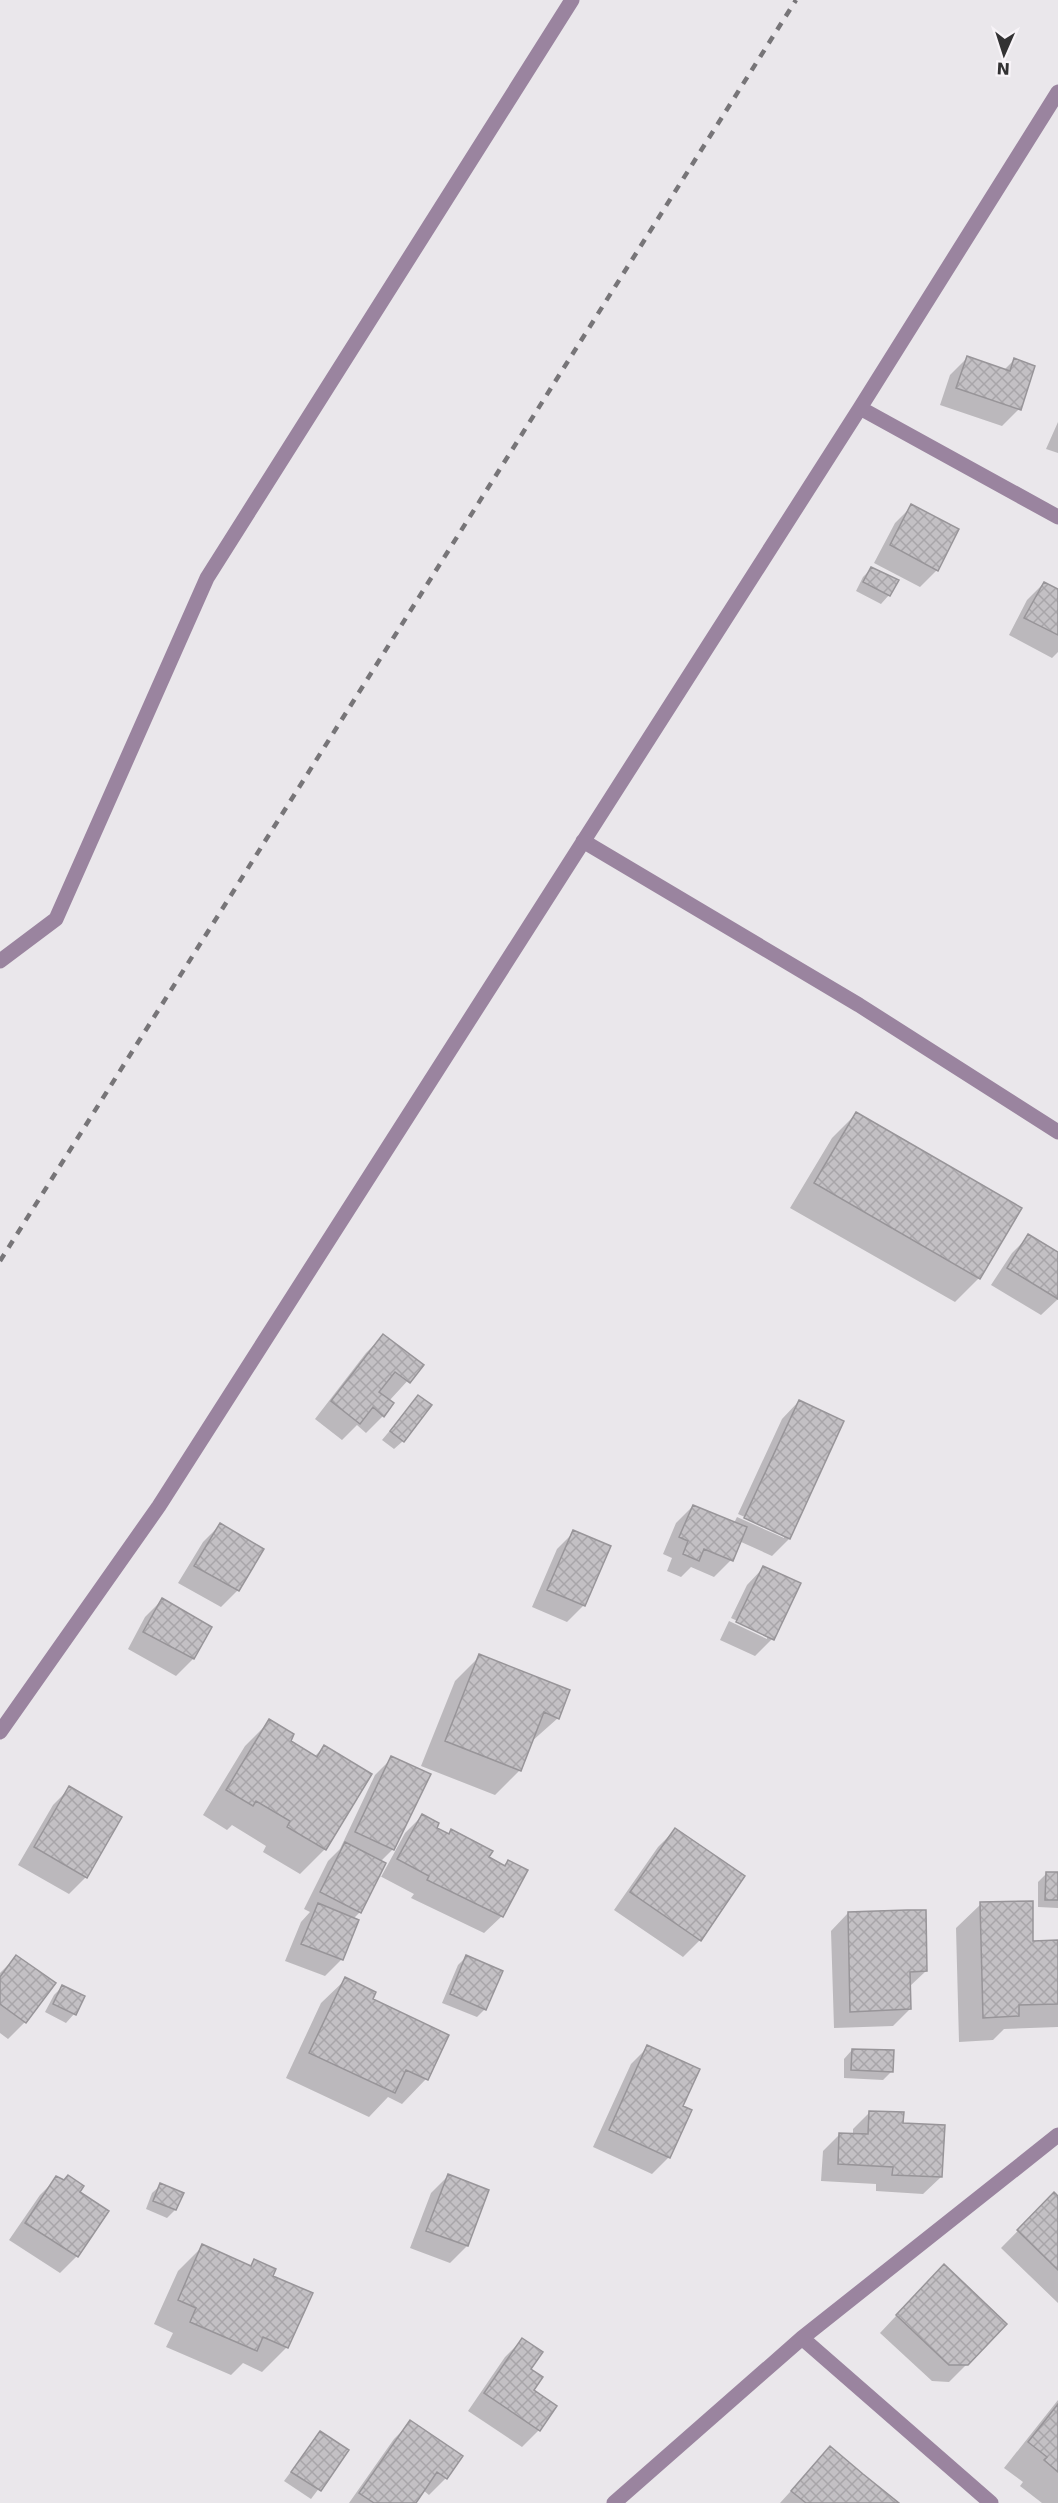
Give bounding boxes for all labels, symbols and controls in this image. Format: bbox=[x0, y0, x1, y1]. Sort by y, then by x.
north arrow bbox=[974, 24, 1034, 84]
text: N bbox=[996, 59, 1010, 78]

